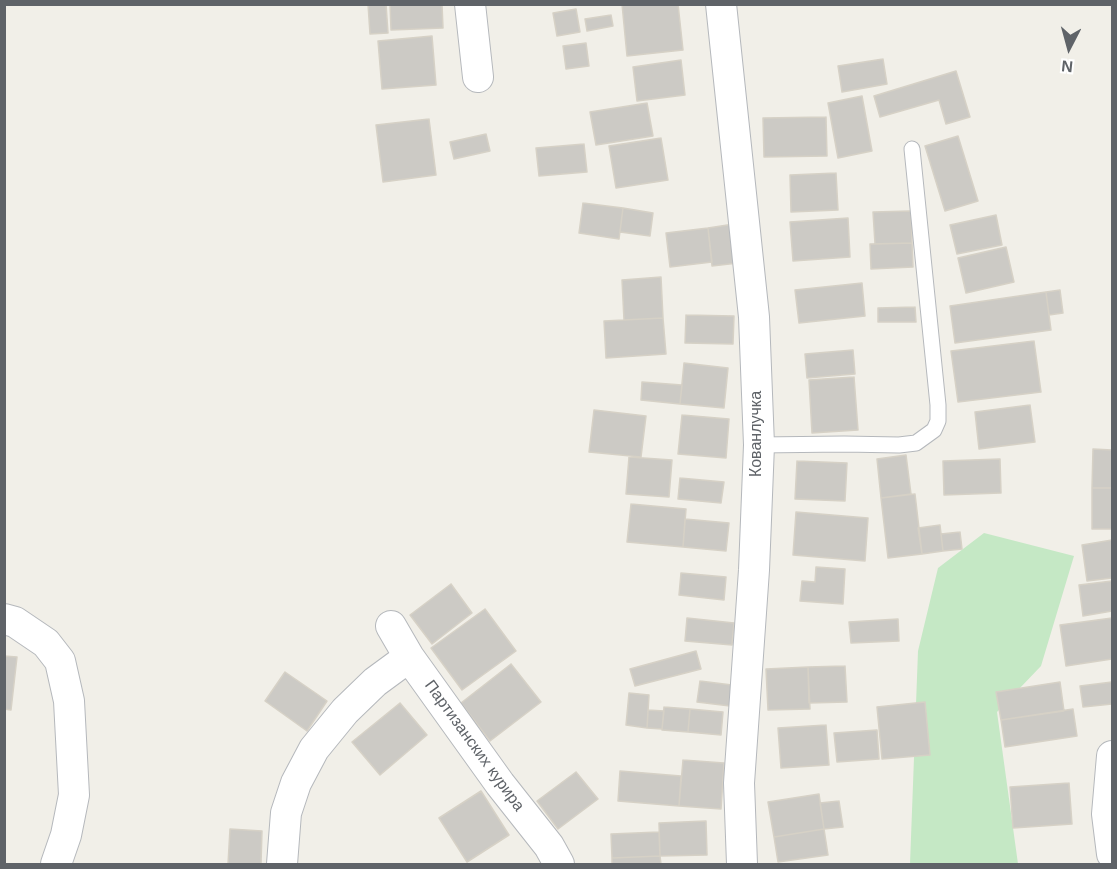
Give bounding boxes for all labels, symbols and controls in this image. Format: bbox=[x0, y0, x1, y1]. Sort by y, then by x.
north arrow bbox=[1039, 18, 1099, 78]
text: N bbox=[1060, 57, 1074, 75]
street label: Кованлучка bbox=[747, 391, 767, 477]
street label: Партизанских курира bbox=[420, 677, 528, 815]

